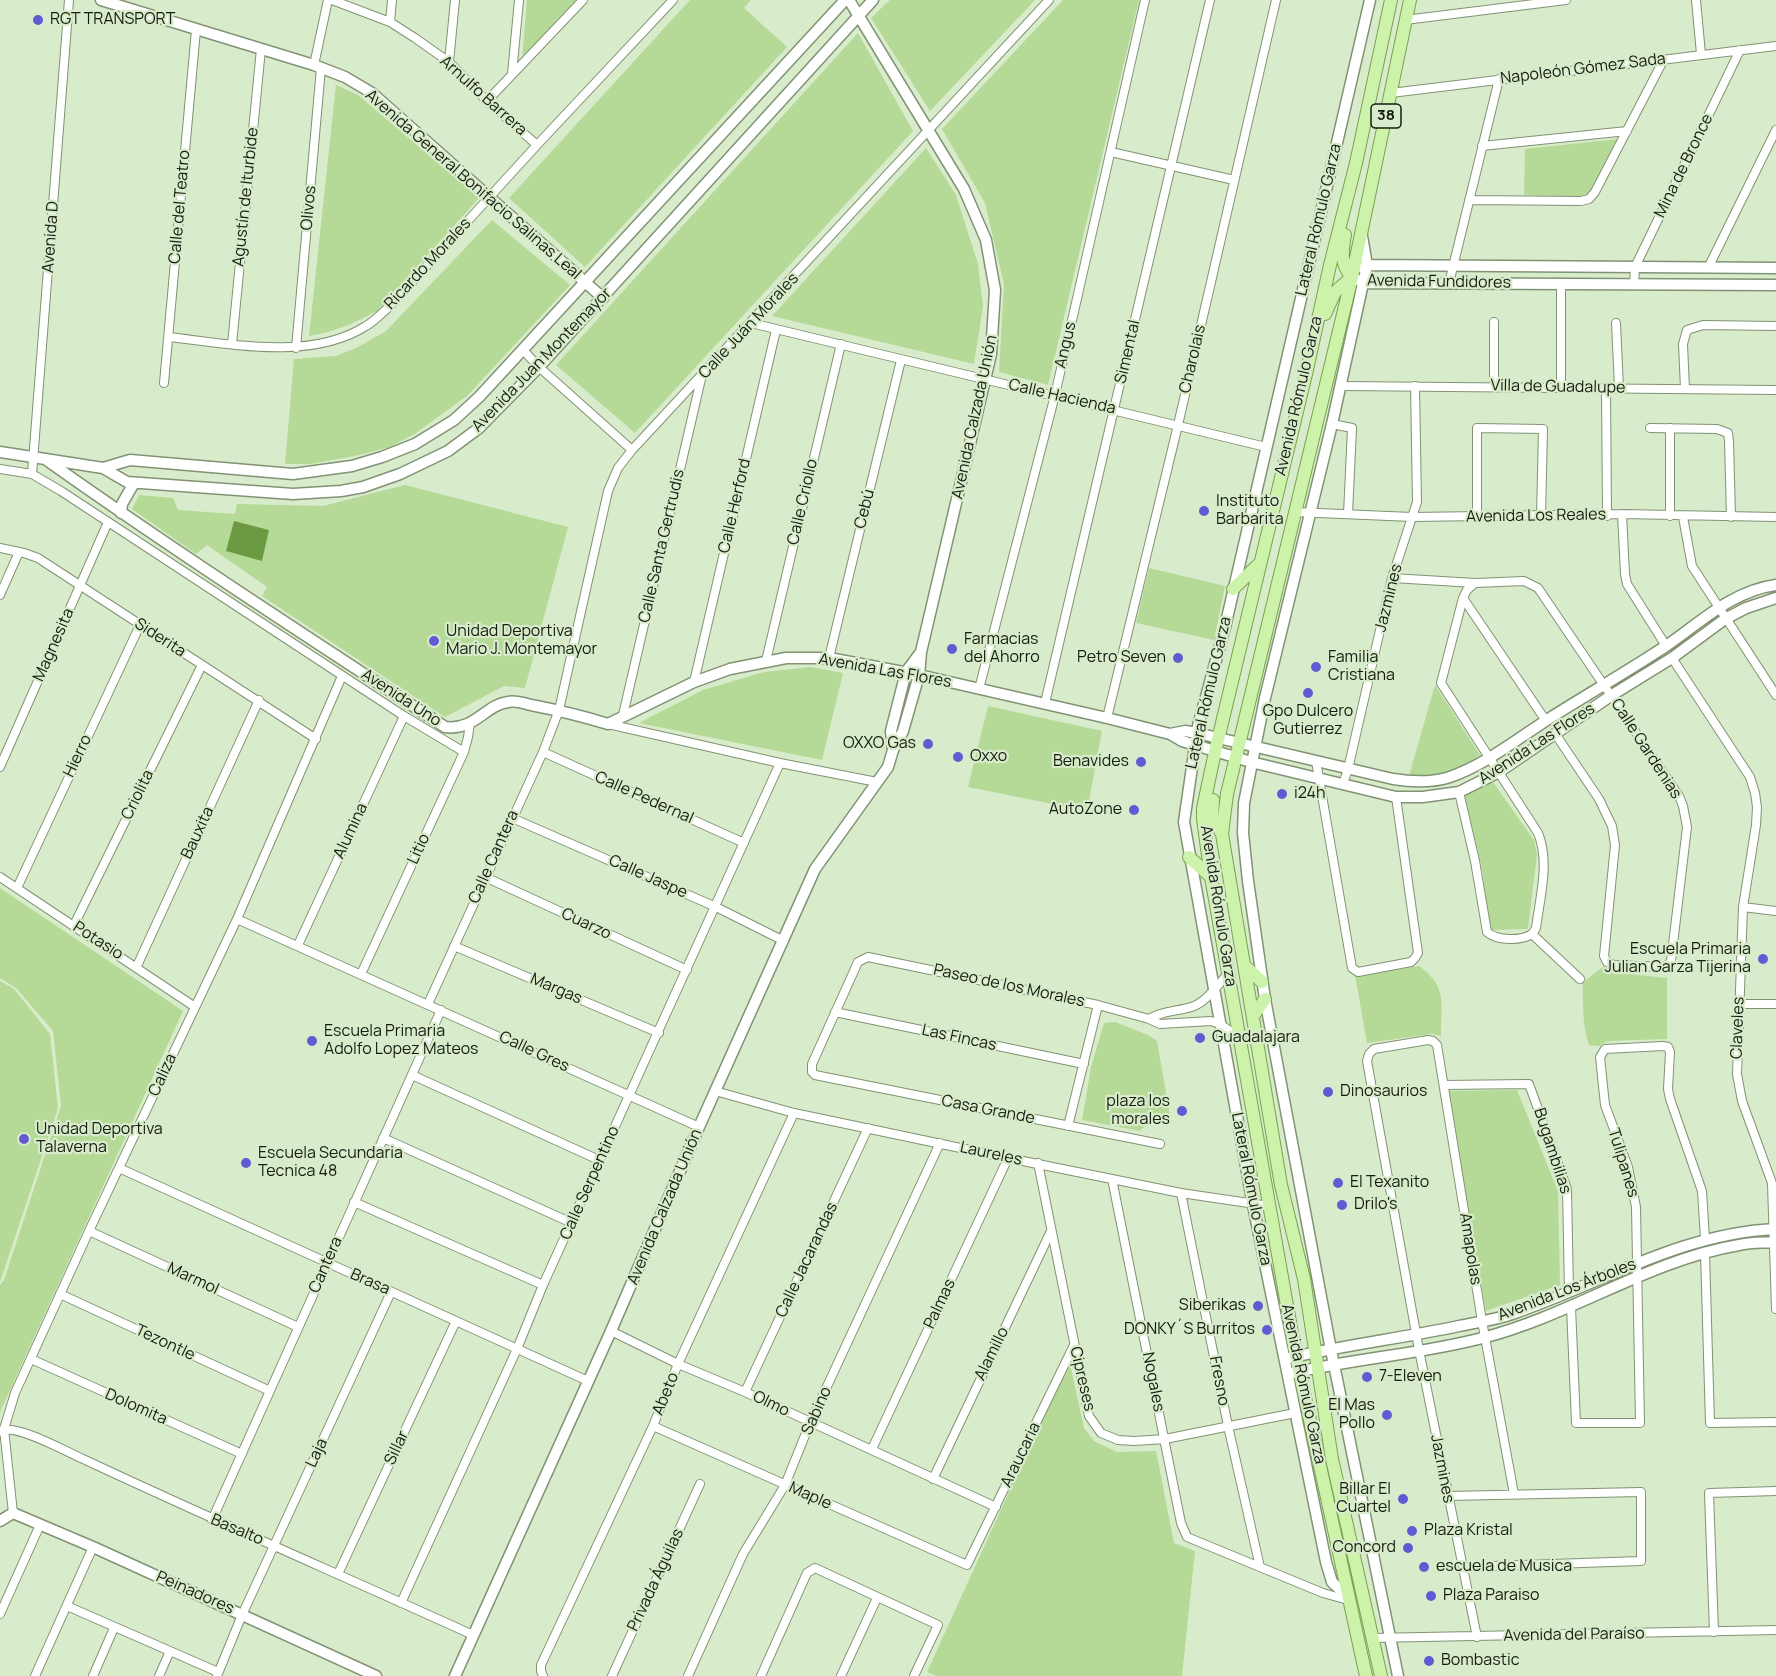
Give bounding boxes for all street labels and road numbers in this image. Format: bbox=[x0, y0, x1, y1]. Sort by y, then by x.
street label: Napoleón Gómez Sada bbox=[1499, 49, 1667, 89]
street label: Arnulfo Barrera bbox=[436, 52, 530, 140]
street label: Avenida General Bonifacio Salinas Leal bbox=[361, 86, 585, 284]
road number: 38 bbox=[1371, 104, 1401, 128]
street label: Mina de Bronce bbox=[1651, 111, 1717, 221]
street label: Agustín de Iturbide bbox=[229, 126, 263, 268]
street label: Lateral Rómulo Garza bbox=[1292, 142, 1346, 298]
street label: Calle del Teatro bbox=[165, 149, 195, 265]
street label: Olivos bbox=[297, 185, 321, 231]
street label: Avenida D bbox=[39, 200, 63, 274]
street label: Ricardo Morales bbox=[381, 214, 475, 314]
street label: Calle Juán Morales bbox=[695, 269, 803, 383]
street label: Avenida Fundidores bbox=[1367, 271, 1511, 293]
street label: Avenida Juan Montemayor bbox=[468, 284, 616, 436]
street label: Avenida Rómulo Garza bbox=[1271, 314, 1327, 478]
street label: Simental bbox=[1111, 318, 1145, 386]
street label: Angus bbox=[1051, 320, 1081, 370]
street label: Charolais bbox=[1176, 323, 1210, 395]
street label: Avenida Calzada Unión bbox=[948, 333, 1002, 501]
street label: Calle Hacienda bbox=[1007, 375, 1117, 419]
street label: Villa de Guadalupe bbox=[1490, 376, 1626, 398]
street label: Calle Herford bbox=[715, 457, 755, 555]
street label: Calle Criollo bbox=[784, 457, 822, 547]
street label: Calle Santa Gertrudis bbox=[635, 467, 689, 625]
street label: Cebú bbox=[851, 487, 879, 531]
street label: Avenida Los Reales bbox=[1466, 505, 1606, 527]
street label: Jazmines bbox=[1371, 562, 1407, 634]
street label: Magnesita bbox=[29, 605, 79, 685]
street label: Siderita bbox=[131, 614, 189, 662]
street label: Lateral Rómulo Garza bbox=[1182, 615, 1236, 771]
street label: Avenida Las Flores bbox=[817, 650, 953, 692]
street label: Avenida Uno bbox=[357, 665, 445, 731]
street label: Calle Gardenias bbox=[1607, 695, 1685, 803]
street label: Avenida Las Flores bbox=[1475, 699, 1599, 789]
street label: Hierro bbox=[60, 732, 96, 780]
street label: Criolita bbox=[118, 767, 158, 823]
street label: Calle Pedernal bbox=[592, 768, 696, 828]
street label: Alumina bbox=[330, 800, 372, 862]
street label: Bauxita bbox=[178, 804, 218, 862]
street label: Calle Cantera bbox=[465, 807, 523, 907]
street label: Avenida Rómulo Garza bbox=[1196, 824, 1240, 988]
street label: Litio bbox=[404, 831, 434, 867]
street label: Calle Jaspe bbox=[606, 851, 690, 903]
street label: Cuarzo bbox=[558, 904, 614, 944]
street label: Potasio bbox=[69, 918, 127, 964]
street label: Paseo de los Morales bbox=[932, 961, 1086, 1011]
street label: Margas bbox=[527, 970, 585, 1008]
street label: Claveles bbox=[1727, 996, 1749, 1060]
street label: Las Fincas bbox=[920, 1021, 998, 1055]
street label: Calle Gres bbox=[496, 1027, 572, 1077]
street label: Caliza bbox=[145, 1051, 181, 1099]
street label: Casa Grande bbox=[940, 1092, 1036, 1128]
street label: Bugambilias bbox=[1529, 1106, 1575, 1196]
street label: Lateral Rómulo Garza bbox=[1227, 1111, 1275, 1267]
street label: Calle Serpentino bbox=[556, 1123, 624, 1243]
street label: Avenida Calzada Unión bbox=[624, 1126, 706, 1288]
street label: Tulipanes bbox=[1603, 1126, 1643, 1200]
street label: Laureles bbox=[958, 1138, 1024, 1170]
street label: Calle Jacarandas bbox=[772, 1199, 842, 1321]
street label: Amapolas bbox=[1455, 1212, 1485, 1286]
street label: Cantera bbox=[305, 1234, 347, 1296]
street label: Avenida Los Árboles bbox=[1495, 1255, 1639, 1325]
street label: Marmol bbox=[164, 1259, 222, 1299]
street label: Brasa bbox=[347, 1265, 393, 1299]
street label: Palmas bbox=[920, 1276, 960, 1332]
street label: Avenida Rómulo Garza bbox=[1277, 1302, 1329, 1466]
street label: Tezontle bbox=[132, 1321, 198, 1365]
street label: Alamillo bbox=[971, 1324, 1013, 1384]
street label: Cipreses bbox=[1065, 1345, 1099, 1413]
street label: Nogales bbox=[1138, 1351, 1168, 1413]
street label: Fresno bbox=[1205, 1354, 1233, 1408]
street label: Abeto bbox=[649, 1370, 683, 1418]
street label: Sabino bbox=[798, 1384, 836, 1438]
street label: Dolomita bbox=[102, 1385, 170, 1429]
street label: Olmo bbox=[750, 1387, 792, 1421]
street label: Araucaria bbox=[997, 1419, 1045, 1491]
street label: Sillar bbox=[381, 1428, 413, 1468]
street label: Jazmines bbox=[1426, 1433, 1458, 1505]
street label: Laja bbox=[302, 1435, 332, 1471]
street label: Maple bbox=[786, 1478, 834, 1514]
street label: Basalto bbox=[208, 1510, 266, 1550]
street label: Privada Águilas bbox=[624, 1526, 688, 1634]
street label: Peinadores bbox=[153, 1567, 237, 1619]
street label: Avenida del Paraíso bbox=[1503, 1624, 1645, 1646]

